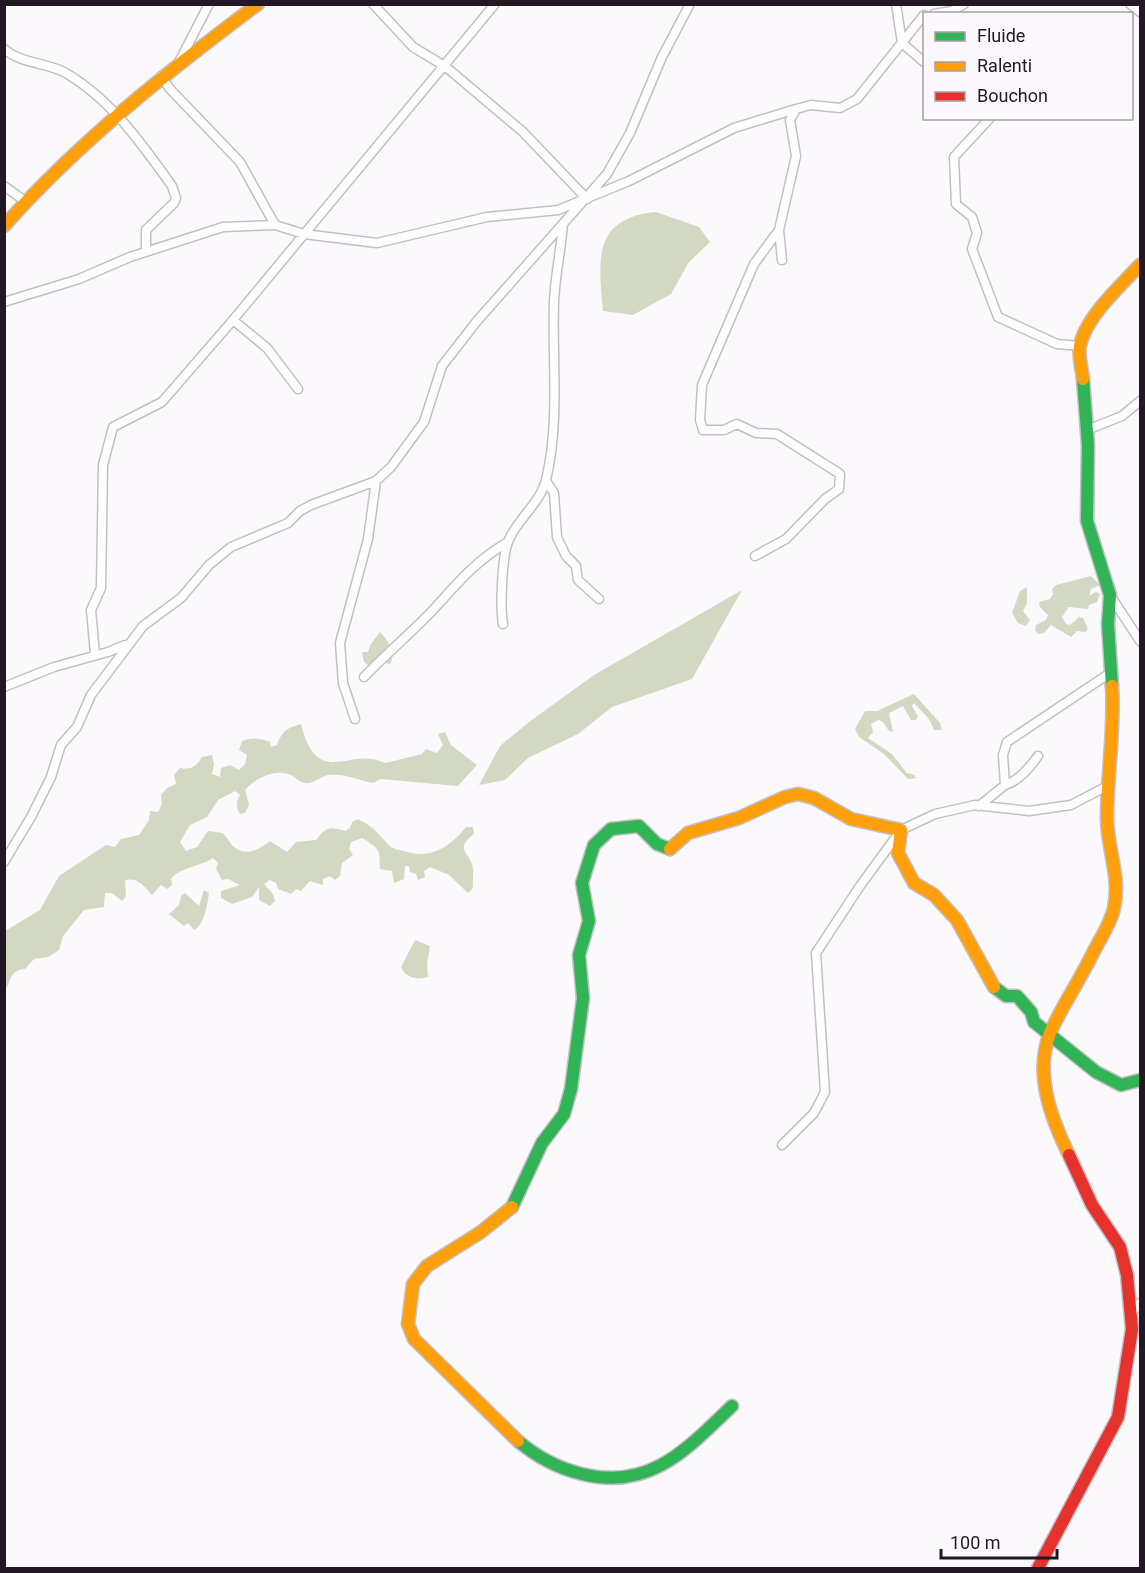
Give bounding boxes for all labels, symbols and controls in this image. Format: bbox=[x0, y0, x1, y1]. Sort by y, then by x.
legend bbox=[923, 12, 1133, 120]
text: Fluide bbox=[977, 25, 1025, 46]
text: Ralenti bbox=[977, 55, 1032, 76]
text: Bouchon bbox=[977, 85, 1048, 106]
scale bar bbox=[941, 1522, 1056, 1560]
text: 100 m bbox=[950, 1532, 1001, 1553]

